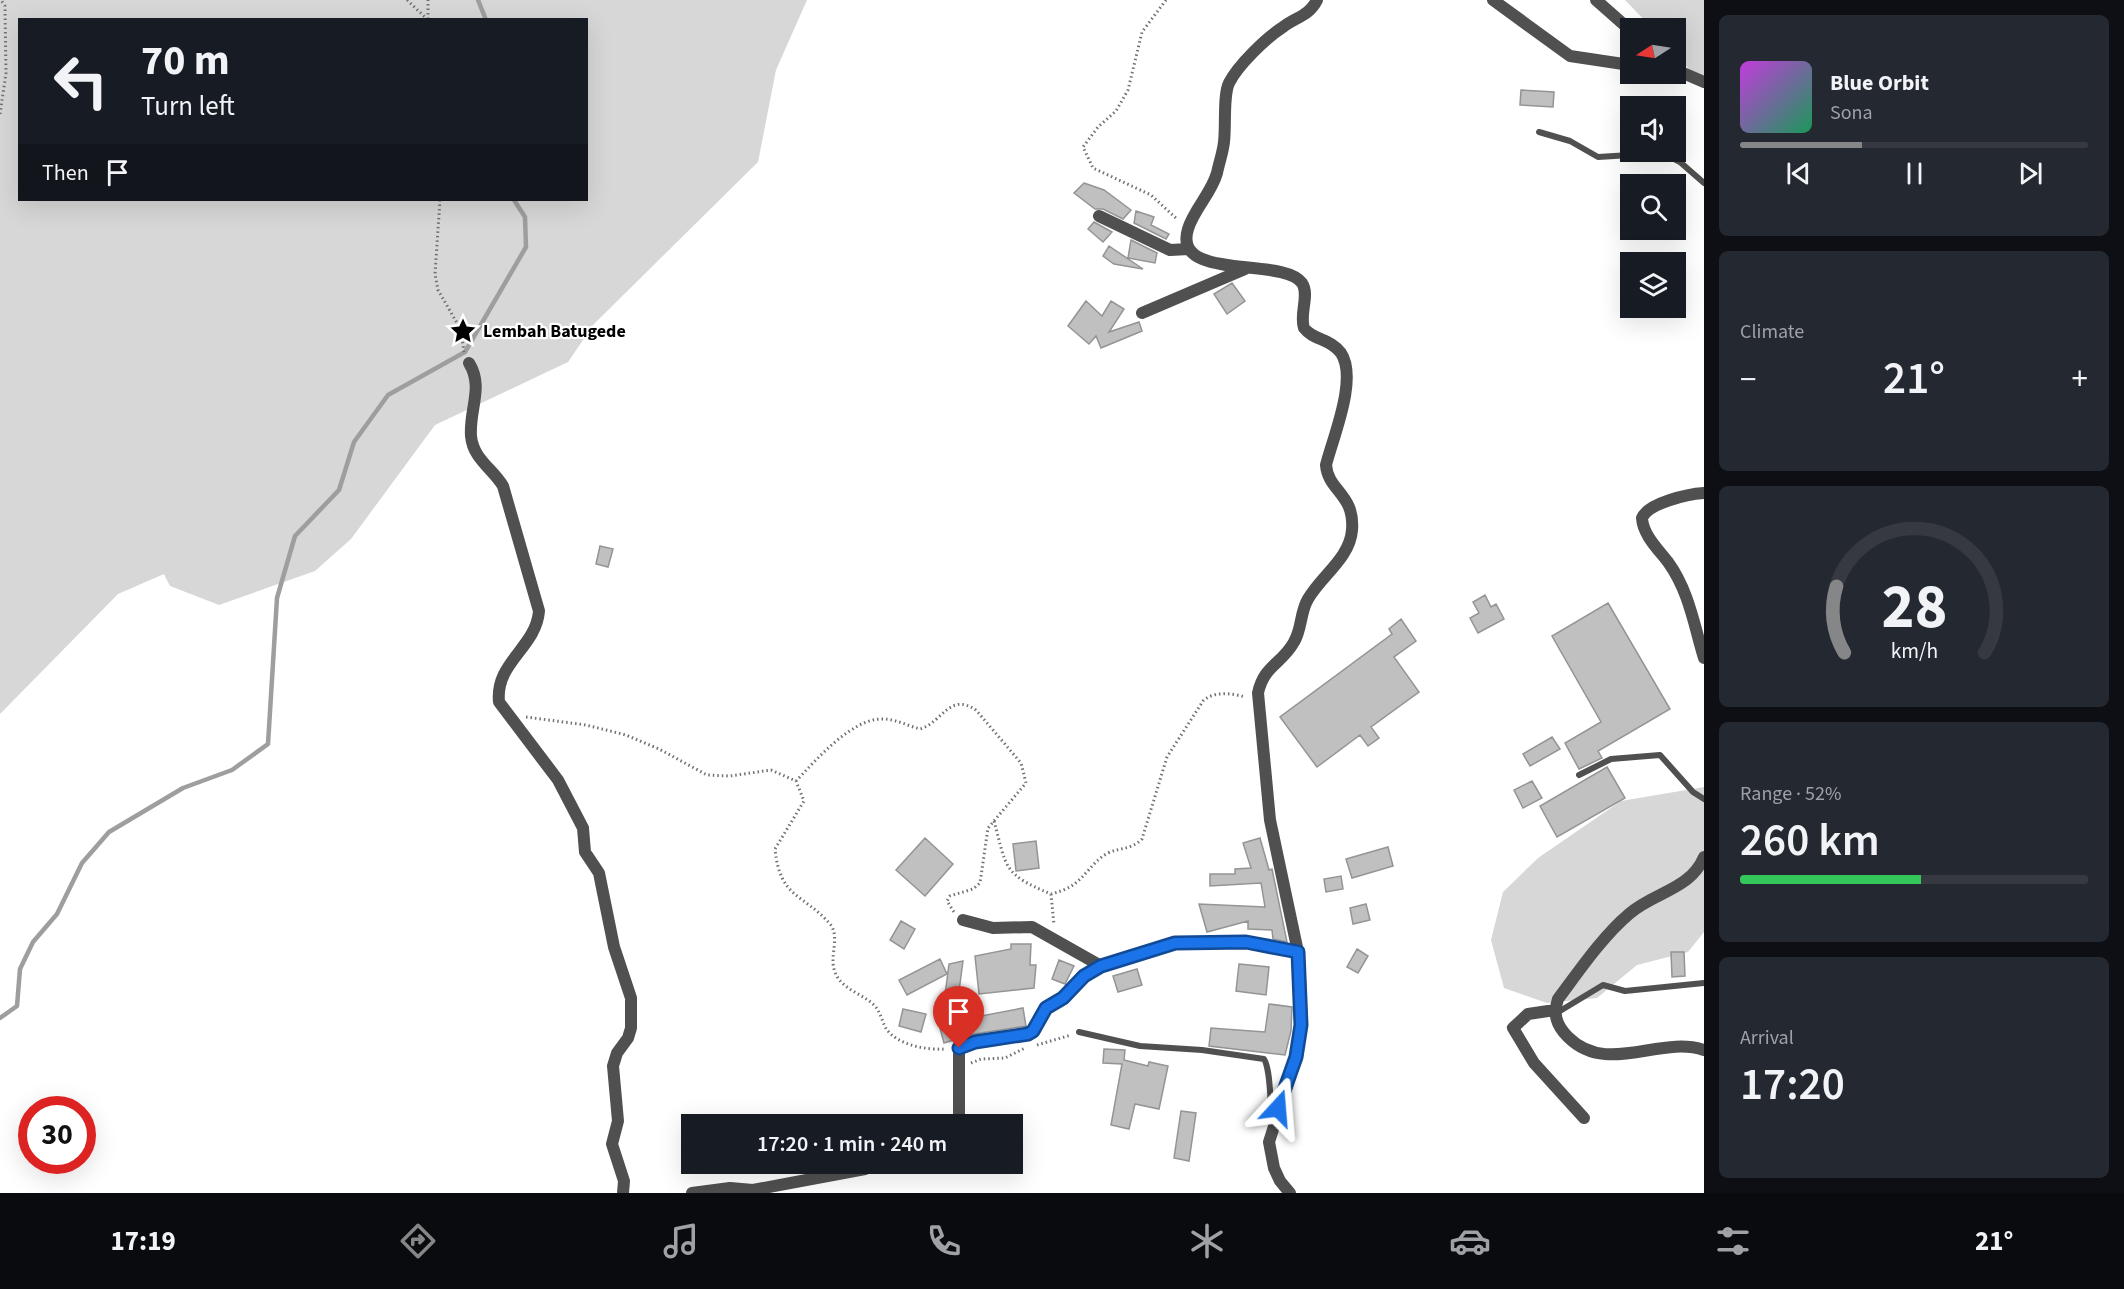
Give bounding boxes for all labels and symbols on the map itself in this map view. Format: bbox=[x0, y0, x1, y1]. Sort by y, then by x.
north arrow bbox=[1620, 18, 1686, 84]
place icon: Lembah Batugede bbox=[448, 316, 478, 346]
place label: Lembah Batugede bbox=[483, 319, 626, 344]
pin bbox=[933, 986, 984, 1048]
position arrow bbox=[1246, 1076, 1310, 1140]
speed limit sign: 30 bbox=[18, 1096, 96, 1174]

